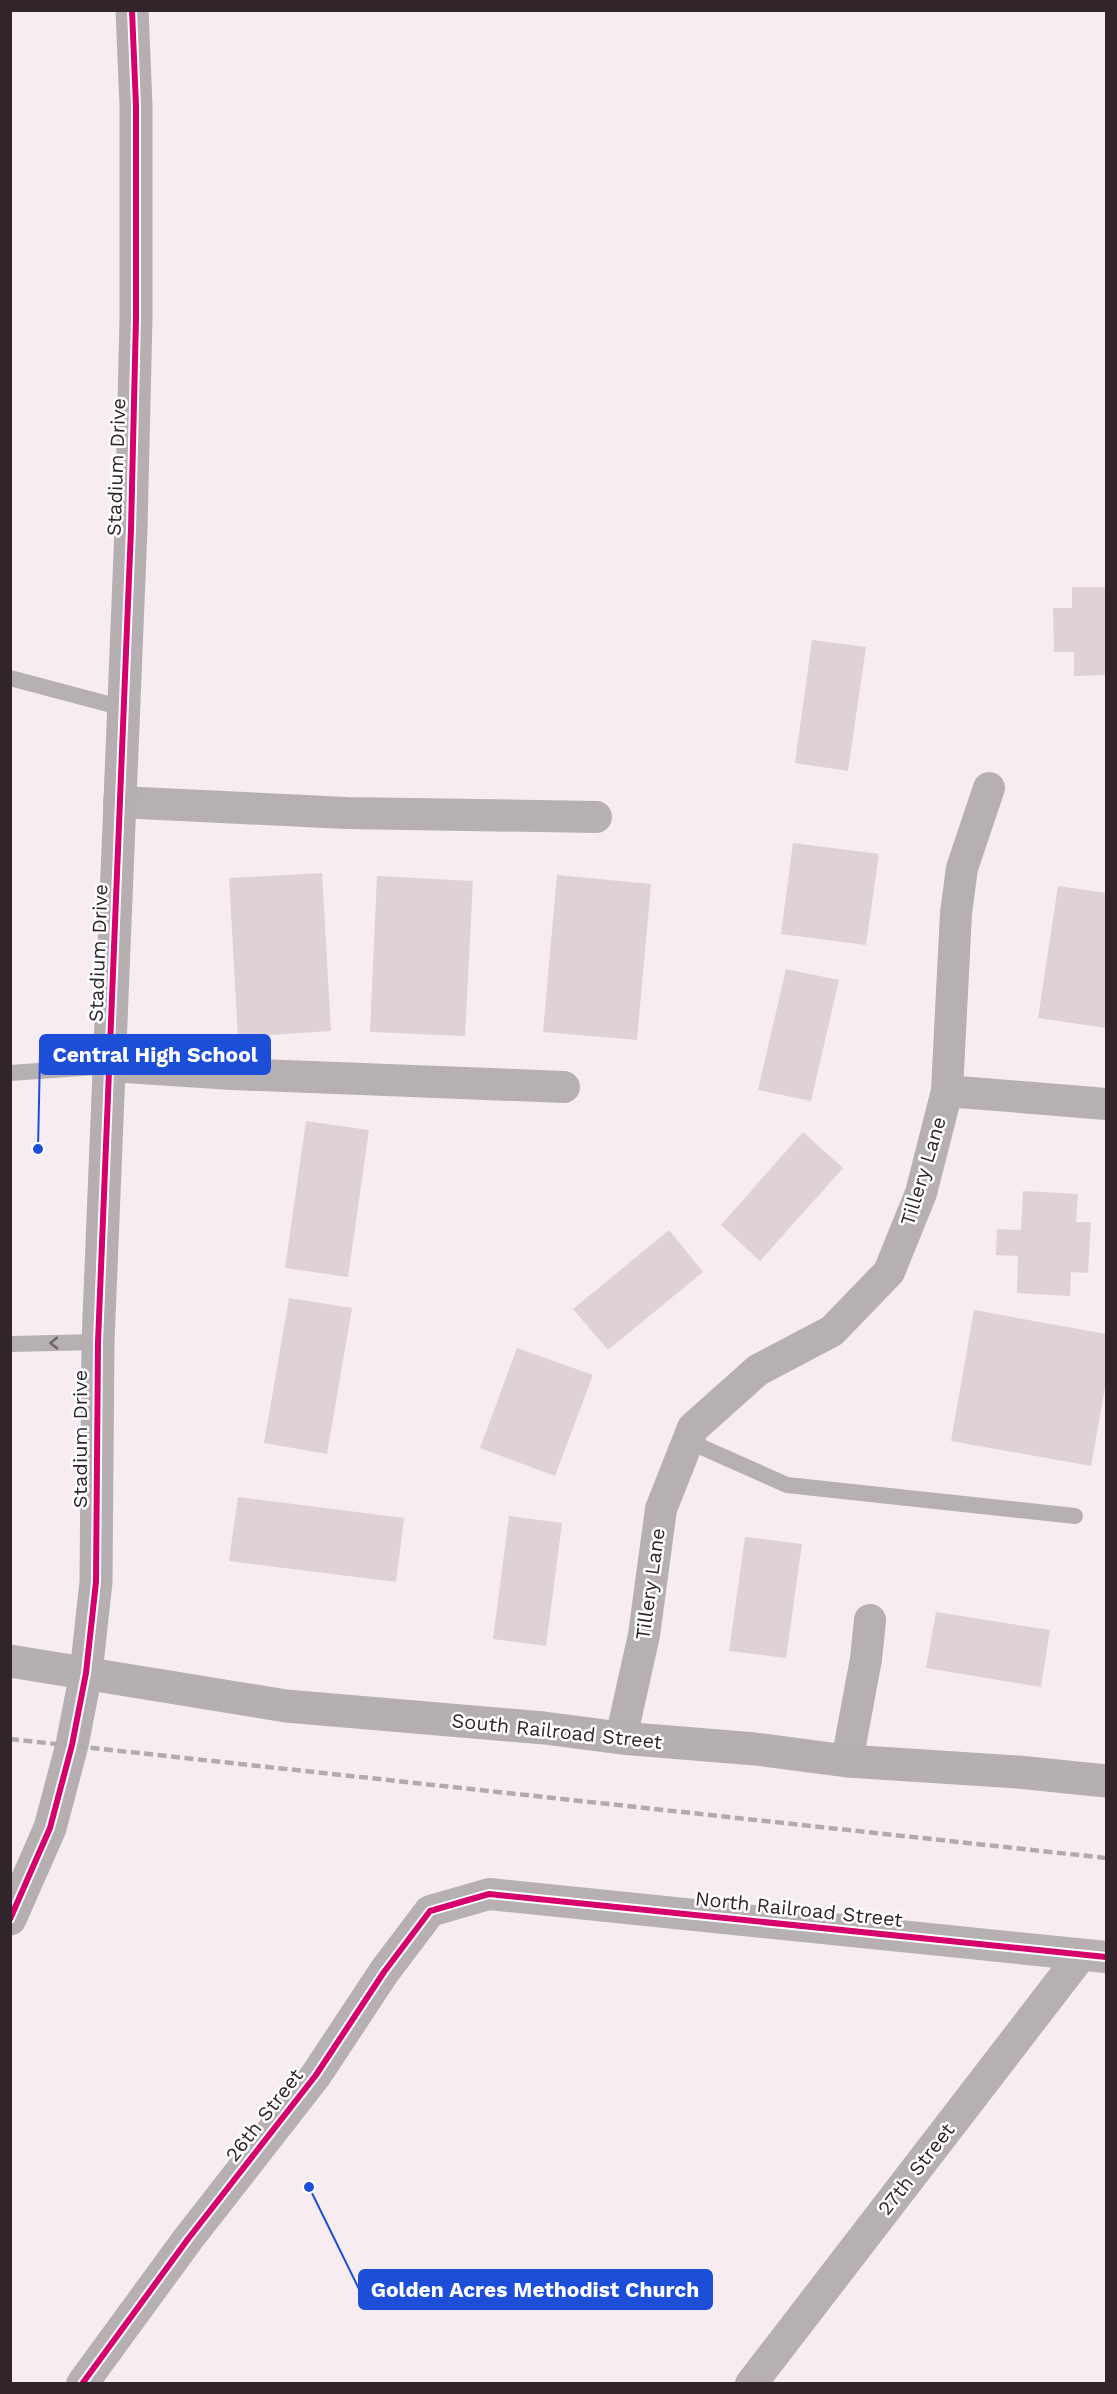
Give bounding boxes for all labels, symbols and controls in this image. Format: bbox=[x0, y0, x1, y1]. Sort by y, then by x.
street label: Stadium Drive bbox=[102, 397, 130, 537]
street label: Stadium Drive bbox=[84, 883, 112, 1023]
callout: Central High School bbox=[40, 1035, 270, 1074]
text: Central High School bbox=[52, 1042, 258, 1067]
street label: Tillery Lane bbox=[895, 1114, 951, 1228]
one-way arrow bbox=[50, 1336, 59, 1349]
street label: Stadium Drive bbox=[68, 1370, 92, 1508]
street label: Tillery Lane bbox=[630, 1526, 670, 1642]
street label: South Railroad Street bbox=[451, 1708, 664, 1754]
street label: North Railroad Street bbox=[694, 1886, 905, 1932]
street label: 26th Street bbox=[220, 2063, 308, 2166]
street label: 27th Street bbox=[873, 2118, 960, 2220]
callout: Golden Acres Methodist Church bbox=[359, 2270, 712, 2309]
text: Golden Acres Methodist Church bbox=[371, 2277, 699, 2302]

